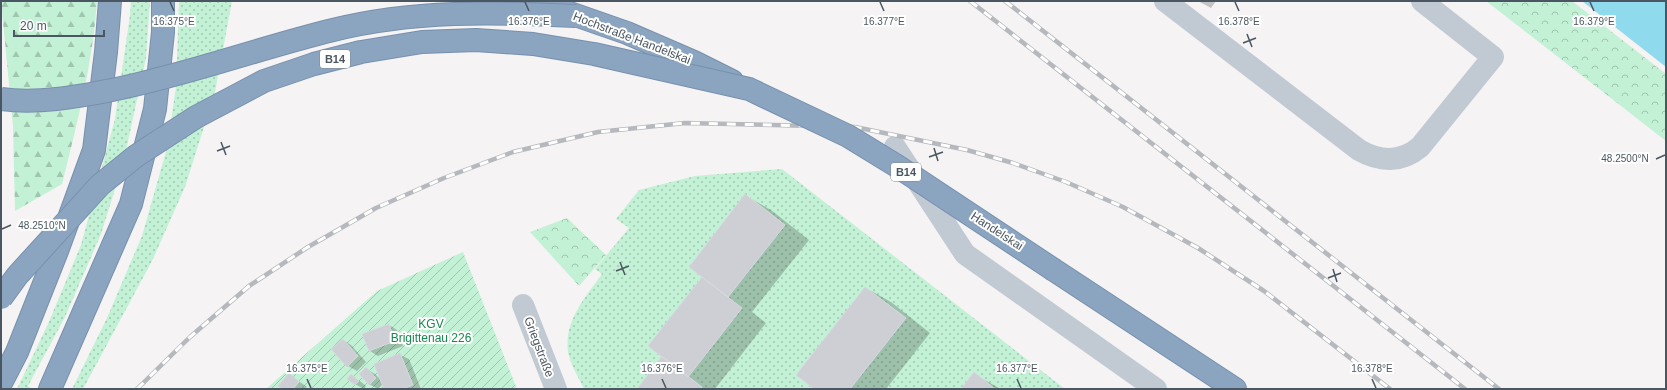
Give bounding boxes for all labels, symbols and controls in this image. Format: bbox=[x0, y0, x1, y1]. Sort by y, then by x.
street label: Hochstraße Handelskai bbox=[571, 9, 693, 67]
scale bar bbox=[14, 12, 104, 38]
text: 16.375°E bbox=[153, 16, 195, 27]
text: 16.376°E bbox=[508, 16, 550, 27]
text: 16.377°E bbox=[863, 16, 905, 27]
text: 16.378°E bbox=[1218, 16, 1260, 27]
text: 16.379°E bbox=[1573, 16, 1615, 27]
text: 20 m bbox=[20, 19, 47, 33]
road number: B14 bbox=[320, 50, 350, 68]
text: 48.2500°N bbox=[1601, 153, 1649, 164]
road number: B14 bbox=[891, 163, 921, 181]
street label: Handelskai bbox=[968, 209, 1026, 253]
text: 48.2510°N bbox=[18, 220, 66, 231]
street label: Griegstraße bbox=[521, 315, 557, 379]
park label: KGV Brigittenau 226 bbox=[391, 317, 472, 345]
text: 16.375°E bbox=[286, 363, 328, 374]
text: 16.376°E bbox=[641, 363, 683, 374]
text: 16.377°E bbox=[996, 363, 1038, 374]
text: 16.378°E bbox=[1351, 363, 1393, 374]

